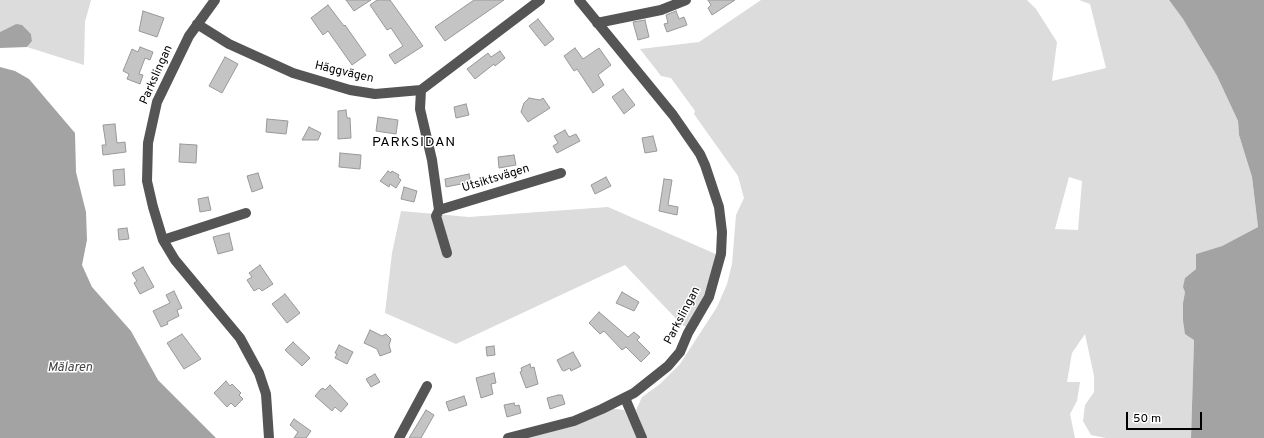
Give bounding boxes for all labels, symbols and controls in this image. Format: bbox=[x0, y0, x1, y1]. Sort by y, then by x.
street label: Parkslingan bbox=[138, 43, 176, 107]
street label: Häggvägen bbox=[313, 59, 375, 87]
district label: PARKSIDAN bbox=[372, 135, 456, 151]
street label: Utsiktsvägen bbox=[461, 162, 531, 196]
street label: Parkslingan bbox=[662, 285, 704, 347]
water label: Mälaren bbox=[48, 360, 92, 376]
scale bar bbox=[1128, 404, 1204, 430]
text: 50 m bbox=[1133, 411, 1161, 427]

